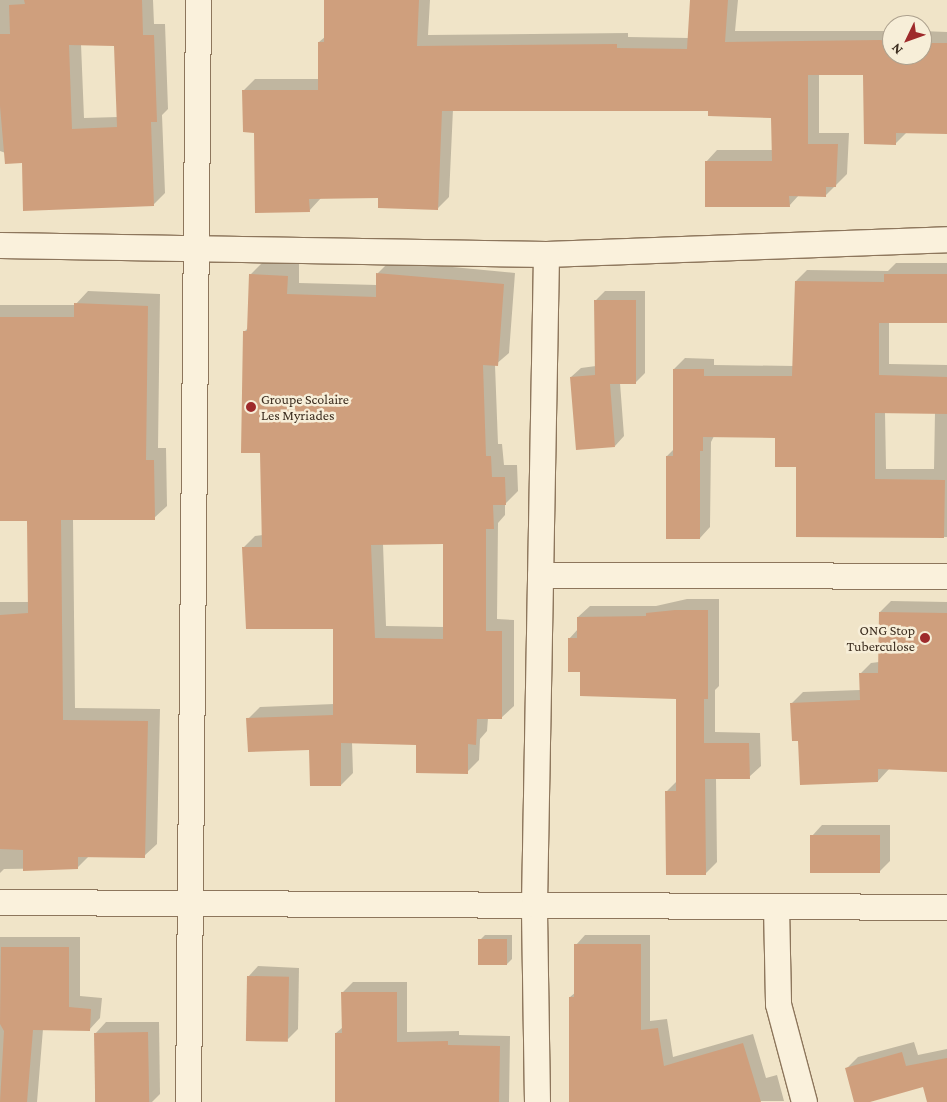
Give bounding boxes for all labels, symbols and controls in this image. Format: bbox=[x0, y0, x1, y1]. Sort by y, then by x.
north arrow bbox=[882, 15, 932, 65]
text: N bbox=[887, 40, 906, 58]
place label: Groupe Scolaire Les Myriades bbox=[261, 391, 349, 424]
marker: Groupe Scolaire Les Myriades bbox=[245, 401, 257, 413]
place label: ONG Stop Tuberculose bbox=[847, 622, 915, 654]
marker: ONG Stop Tuberculose bbox=[919, 632, 931, 644]

